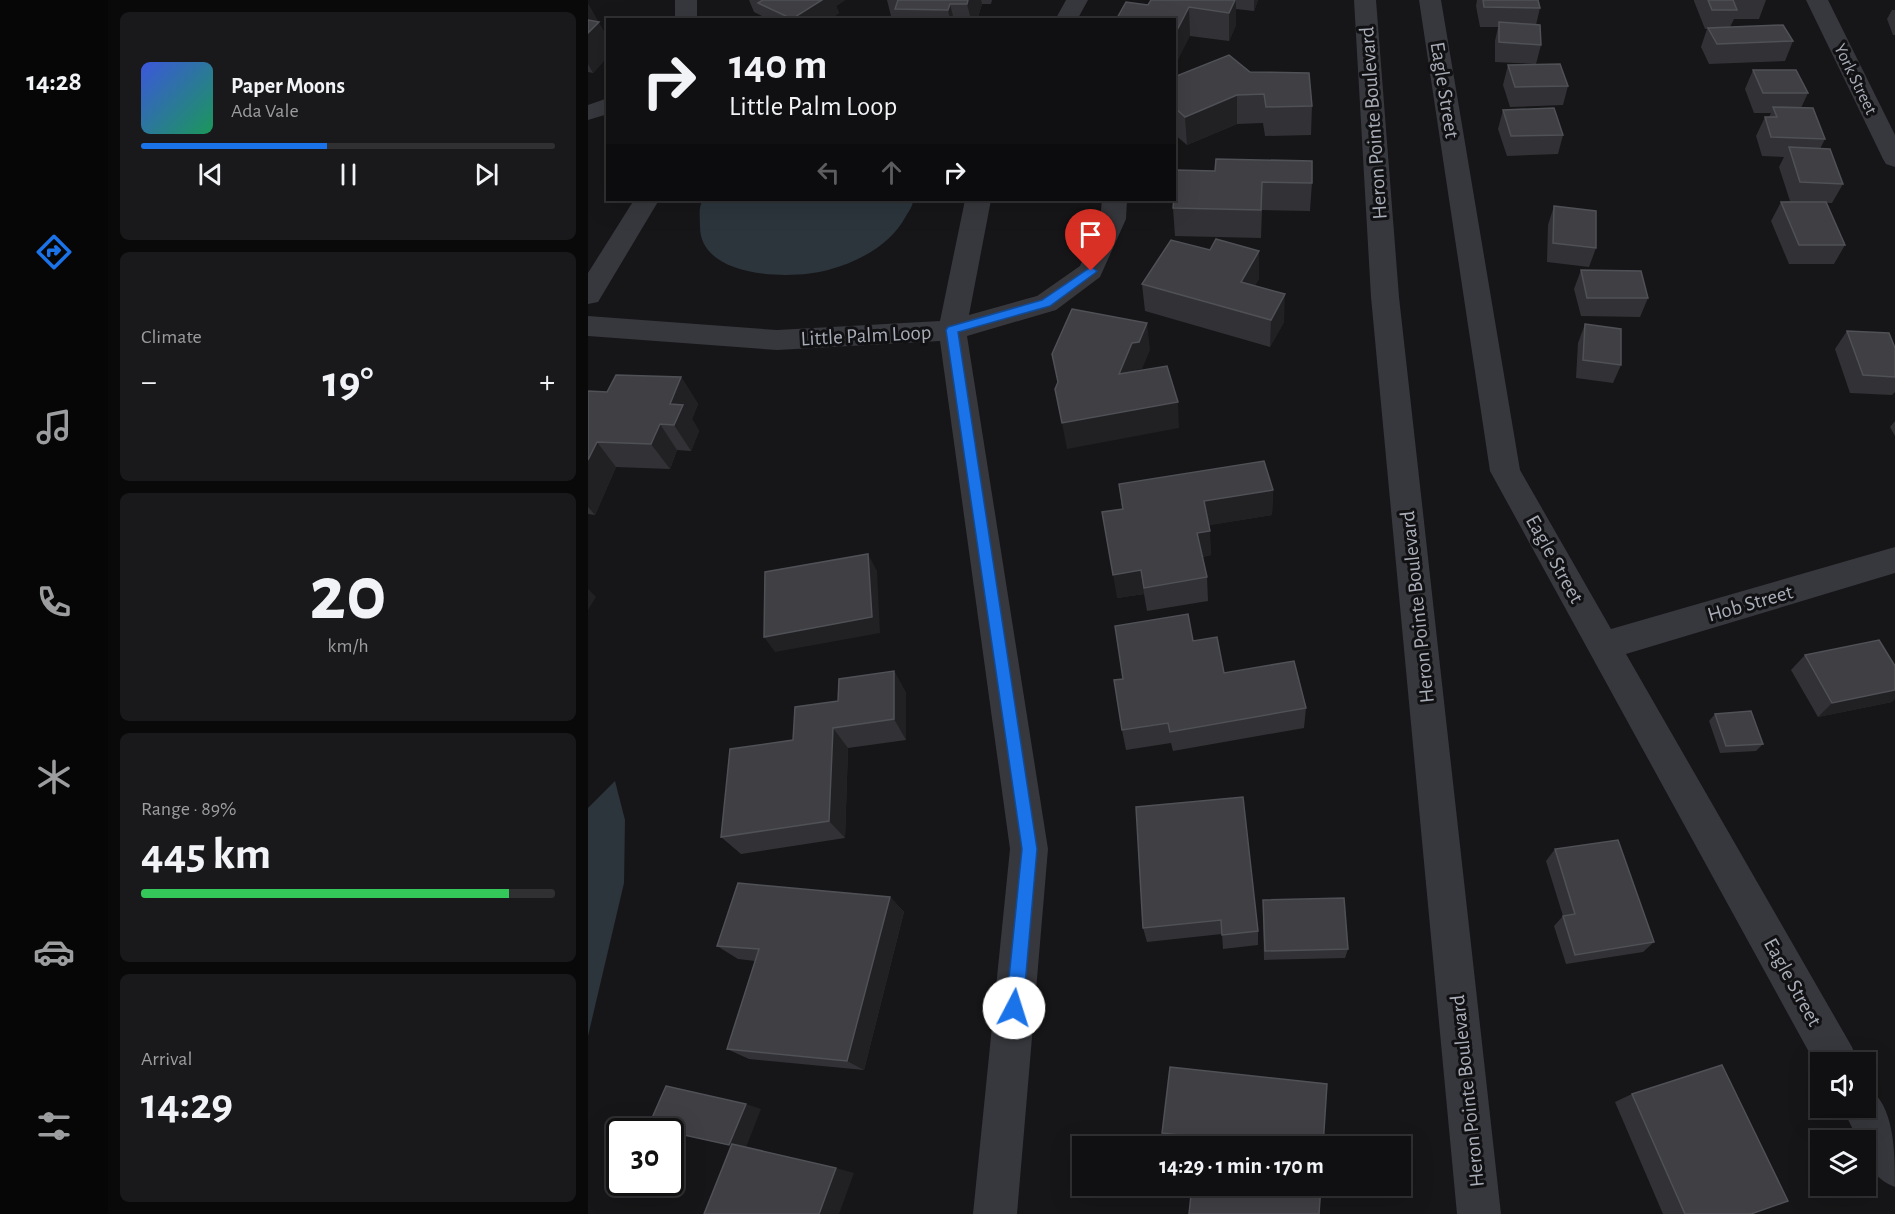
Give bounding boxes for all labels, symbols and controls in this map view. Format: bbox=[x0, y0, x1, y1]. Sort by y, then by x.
street label: Heron Pointe Boulevard bbox=[1356, 26, 1391, 220]
street label: Eagle Street bbox=[1427, 40, 1463, 140]
street label: York Street bbox=[1830, 41, 1880, 118]
icon: right bbox=[630, 42, 708, 120]
text: 140 m bbox=[729, 44, 827, 86]
text: 14:28 bbox=[26, 68, 82, 95]
text: Paper Moons bbox=[231, 75, 345, 97]
text: Little Palm Loop bbox=[729, 93, 897, 120]
text: Ada Vale bbox=[231, 101, 299, 121]
icon: left bbox=[812, 156, 845, 189]
icon: ahead bbox=[875, 156, 908, 189]
icon: right bbox=[938, 156, 971, 189]
icon: previous bbox=[194, 158, 227, 191]
icon: pause bbox=[332, 158, 365, 191]
icon: next bbox=[470, 158, 503, 191]
pin bbox=[1065, 209, 1116, 271]
icon: arrive bbox=[1074, 218, 1107, 251]
icon: directions bbox=[33, 231, 75, 273]
street label: Little Palm Loop bbox=[800, 322, 932, 349]
text: Climate bbox=[141, 327, 202, 347]
text: 19° bbox=[322, 360, 374, 405]
text: − bbox=[141, 366, 157, 399]
text: + bbox=[539, 366, 555, 399]
icon: music bbox=[33, 406, 75, 448]
street label: Heron Pointe Boulevard bbox=[1397, 510, 1438, 704]
street label: Eagle Street bbox=[1522, 512, 1587, 607]
text: 20 bbox=[309, 556, 387, 634]
icon: phone bbox=[33, 581, 75, 623]
street label: Hob Street bbox=[1705, 581, 1796, 626]
text: km/h bbox=[327, 636, 369, 656]
icon: climate bbox=[33, 756, 75, 798]
text: Range · 89% bbox=[141, 799, 237, 819]
text: 445 km bbox=[141, 832, 271, 877]
icon: car bbox=[33, 931, 75, 973]
street label: Eagle Street bbox=[1760, 935, 1825, 1030]
position arrow bbox=[982, 976, 1046, 1040]
street label: Heron Pointe Boulevard bbox=[1447, 994, 1488, 1188]
text: Arrival bbox=[141, 1049, 192, 1069]
map controls bbox=[1810, 1052, 1876, 1196]
button: sound bbox=[1810, 1052, 1876, 1118]
text: 14:29 bbox=[141, 1082, 233, 1127]
icon: filters bbox=[33, 1105, 75, 1147]
speed limit sign: 30 bbox=[606, 1118, 684, 1196]
button: layers bbox=[1810, 1130, 1876, 1196]
text: 14:29 · 1 min · 170 m bbox=[1159, 1155, 1324, 1177]

